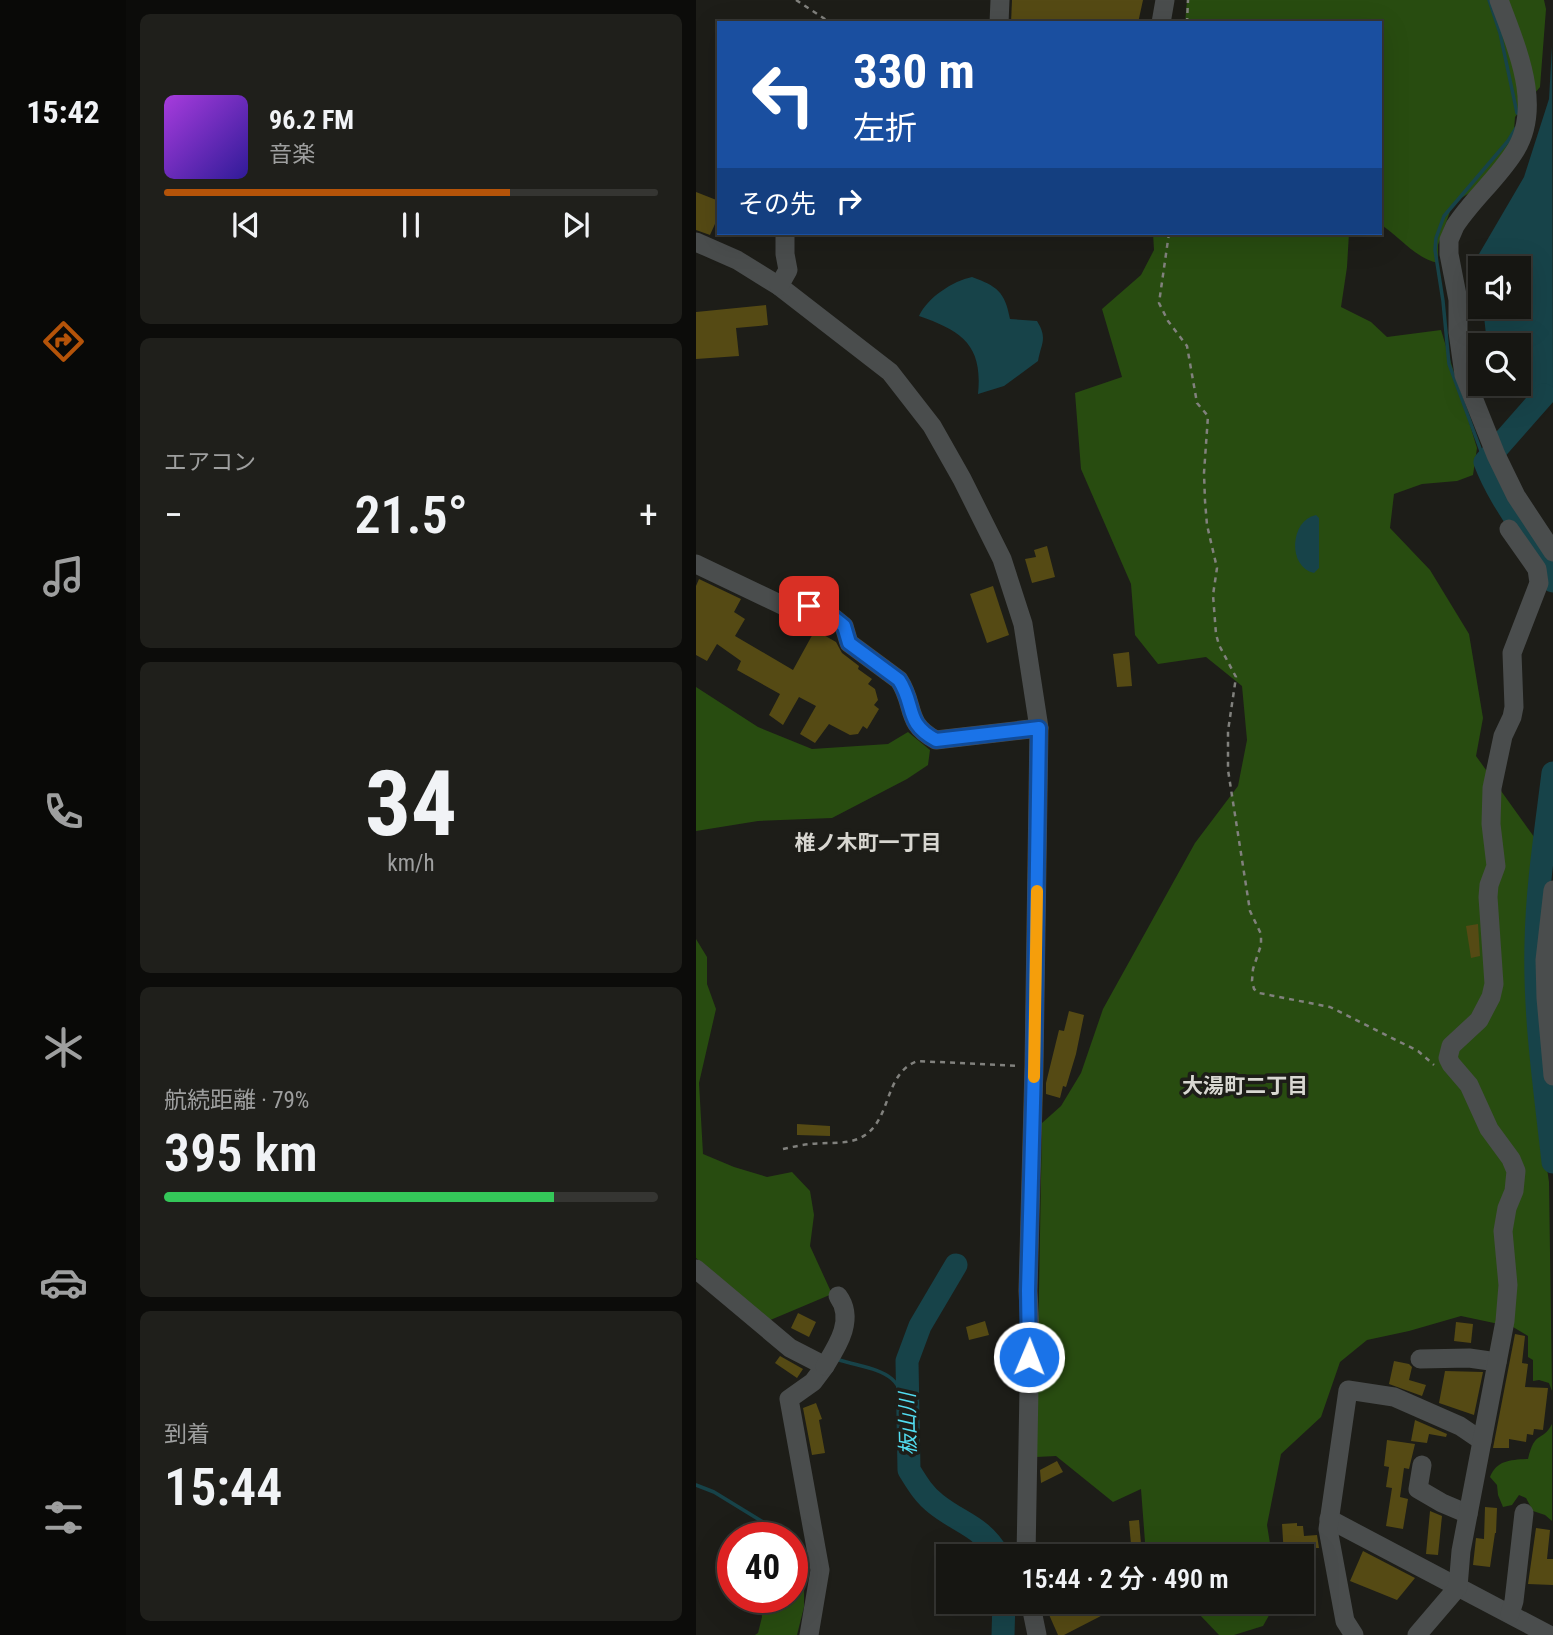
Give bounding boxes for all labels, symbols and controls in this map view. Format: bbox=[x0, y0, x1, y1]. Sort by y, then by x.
text: 330 m bbox=[853, 43, 975, 100]
icon: left bbox=[738, 49, 829, 140]
text: 15:42 bbox=[26, 93, 100, 131]
text: 96.2 FM bbox=[269, 105, 354, 135]
text: 左折 bbox=[853, 109, 917, 147]
text: 音楽 bbox=[269, 141, 315, 168]
icon: right bbox=[830, 182, 868, 220]
text: その先 bbox=[738, 189, 816, 219]
icon: previous bbox=[227, 206, 265, 244]
icon: pause bbox=[392, 206, 430, 244]
icon: next bbox=[557, 206, 595, 244]
map controls bbox=[1468, 256, 1531, 396]
button: sound bbox=[1468, 256, 1531, 319]
icon: directions bbox=[39, 317, 88, 366]
button: search bbox=[1468, 333, 1531, 396]
text: エアコン bbox=[164, 449, 256, 476]
text: 21.5° bbox=[354, 485, 468, 546]
text: − bbox=[164, 493, 183, 537]
text: + bbox=[639, 493, 658, 537]
icon: music bbox=[39, 552, 88, 601]
pin bbox=[779, 576, 839, 636]
icon: arrive bbox=[790, 587, 828, 625]
text: 34 bbox=[365, 751, 457, 857]
icon: phone bbox=[39, 787, 88, 836]
district label: 椎ノ木町一丁目 bbox=[795, 831, 942, 855]
text: km/h bbox=[387, 850, 435, 877]
icon: climate bbox=[39, 1023, 88, 1072]
district label: 大湯町二丁目 bbox=[1182, 1074, 1308, 1098]
text: 航続距離 · 79% bbox=[164, 1087, 309, 1114]
text: 395 km bbox=[164, 1123, 318, 1184]
icon: car bbox=[39, 1258, 88, 1307]
position arrow bbox=[992, 1320, 1066, 1394]
water label: 板山川 bbox=[895, 1390, 921, 1456]
text: 到着 bbox=[164, 1421, 210, 1448]
text: 15:44 bbox=[164, 1457, 282, 1518]
icon: filters bbox=[39, 1493, 88, 1542]
speed limit sign: 40 bbox=[717, 1522, 808, 1613]
text: 15:44 · 2 分 · 490 m bbox=[1021, 1564, 1229, 1594]

